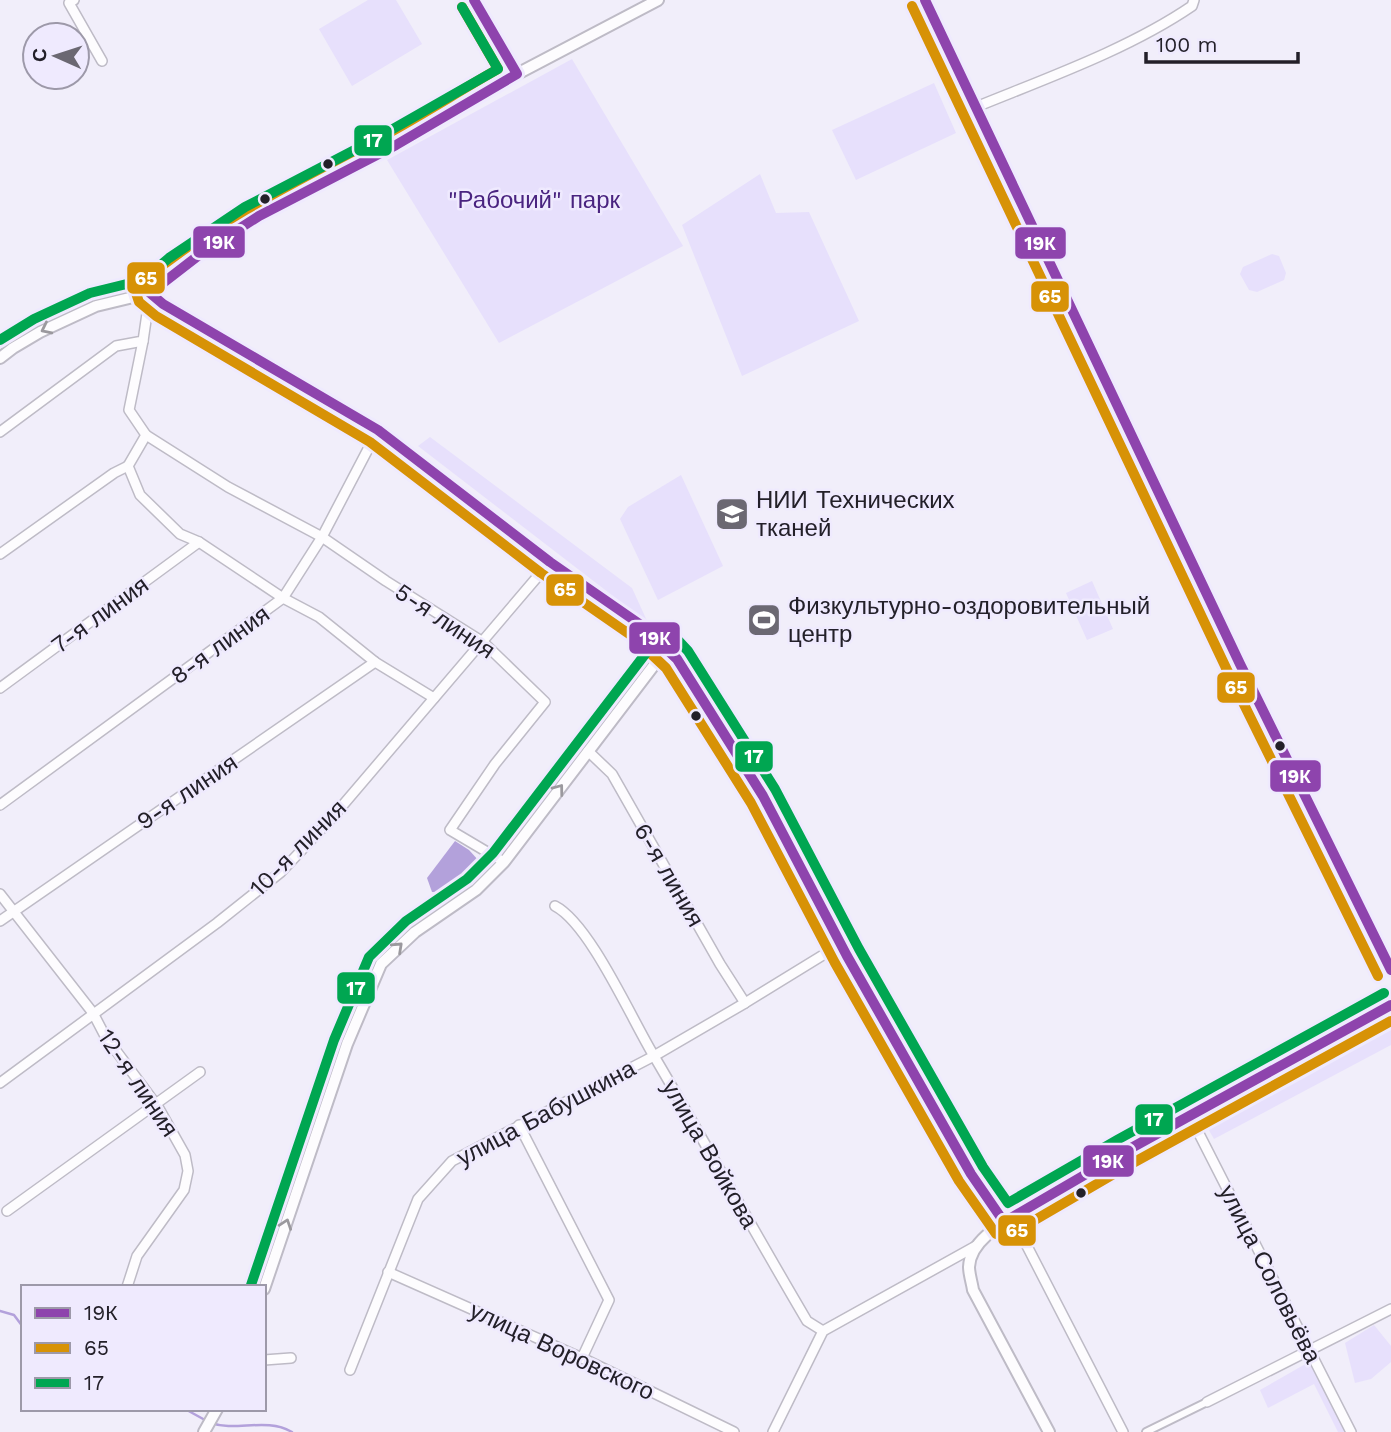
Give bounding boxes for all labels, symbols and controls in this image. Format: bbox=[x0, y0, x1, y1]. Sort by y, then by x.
north arrow bbox=[21, 21, 91, 91]
scale bar bbox=[1146, 21, 1298, 65]
text: 100 m bbox=[1156, 32, 1218, 57]
text: С bbox=[28, 47, 51, 63]
line badge: 17 bbox=[353, 124, 393, 157]
text: 17 bbox=[363, 129, 383, 152]
unlabelled marker bbox=[321, 157, 335, 171]
park label: "Рабочий" парк bbox=[448, 186, 621, 214]
unlabelled marker bbox=[258, 192, 272, 206]
line badge: 19К bbox=[192, 225, 246, 259]
line badge: 19К bbox=[1014, 226, 1067, 260]
text: 19К bbox=[203, 231, 235, 254]
text: 19К bbox=[1024, 232, 1056, 255]
line badge: 65 bbox=[126, 261, 166, 295]
text: 65 bbox=[135, 267, 157, 290]
line badge: 65 bbox=[1030, 280, 1070, 313]
text: 65 bbox=[1039, 285, 1061, 308]
one-way arrow bbox=[41, 321, 53, 335]
place label: НИИ Технических тканей bbox=[756, 486, 955, 542]
school or university icon: НИИ Технических тканей bbox=[713, 495, 751, 533]
street label: 7-я линия bbox=[46, 571, 154, 659]
line badge: 65 bbox=[545, 573, 585, 607]
street label: 5-я линия bbox=[390, 577, 500, 665]
text: 65 bbox=[554, 578, 576, 601]
place label: Физкультурно-оздоровительный центр bbox=[788, 592, 1150, 648]
street label: 8-я линия bbox=[165, 600, 275, 690]
sports icon: Физкультурно-оздоровительный центр bbox=[745, 601, 783, 639]
line badge: 19К bbox=[628, 621, 681, 655]
text: 19К bbox=[639, 627, 671, 650]
line badge: 65 bbox=[1216, 671, 1256, 704]
text: 65 bbox=[1225, 676, 1247, 699]
unlabelled marker bbox=[689, 709, 703, 723]
unlabelled marker bbox=[1273, 739, 1287, 753]
line badge: 17 bbox=[734, 740, 774, 773]
text: 17 bbox=[744, 745, 764, 768]
street label: 9-я линия bbox=[131, 748, 243, 836]
line badge: 19К bbox=[1269, 759, 1322, 793]
text: 19К bbox=[1279, 765, 1311, 788]
one-way arrow bbox=[551, 785, 564, 797]
street label: 10-я линия bbox=[244, 794, 352, 902]
street label: 6-я линия bbox=[628, 818, 710, 932]
one-way arrow bbox=[390, 943, 403, 956]
line badge: 17 bbox=[336, 971, 376, 1005]
text: 17 bbox=[346, 977, 366, 1000]
street label: 12-я линия bbox=[92, 1024, 184, 1142]
street label: улица Бабушкина bbox=[452, 1054, 641, 1172]
street label: улица Войкова bbox=[656, 1075, 764, 1234]
line badge: 17 bbox=[1134, 1103, 1174, 1136]
text: 17 bbox=[1144, 1108, 1164, 1131]
line badge: 19К bbox=[1082, 1144, 1135, 1178]
text: 19К bbox=[1092, 1150, 1124, 1173]
street label: улица Соловьёва bbox=[1213, 1180, 1327, 1368]
unlabelled marker bbox=[1074, 1186, 1088, 1200]
line badge: 65 bbox=[997, 1214, 1037, 1247]
one-way arrow bbox=[278, 1218, 292, 1231]
text: 65 bbox=[1006, 1219, 1028, 1242]
legend bbox=[21, 1285, 266, 1411]
street label: улица Воровского bbox=[465, 1296, 659, 1406]
text: 19К bbox=[84, 1300, 118, 1325]
text: 65 bbox=[84, 1335, 109, 1360]
text: 17 bbox=[84, 1370, 104, 1395]

